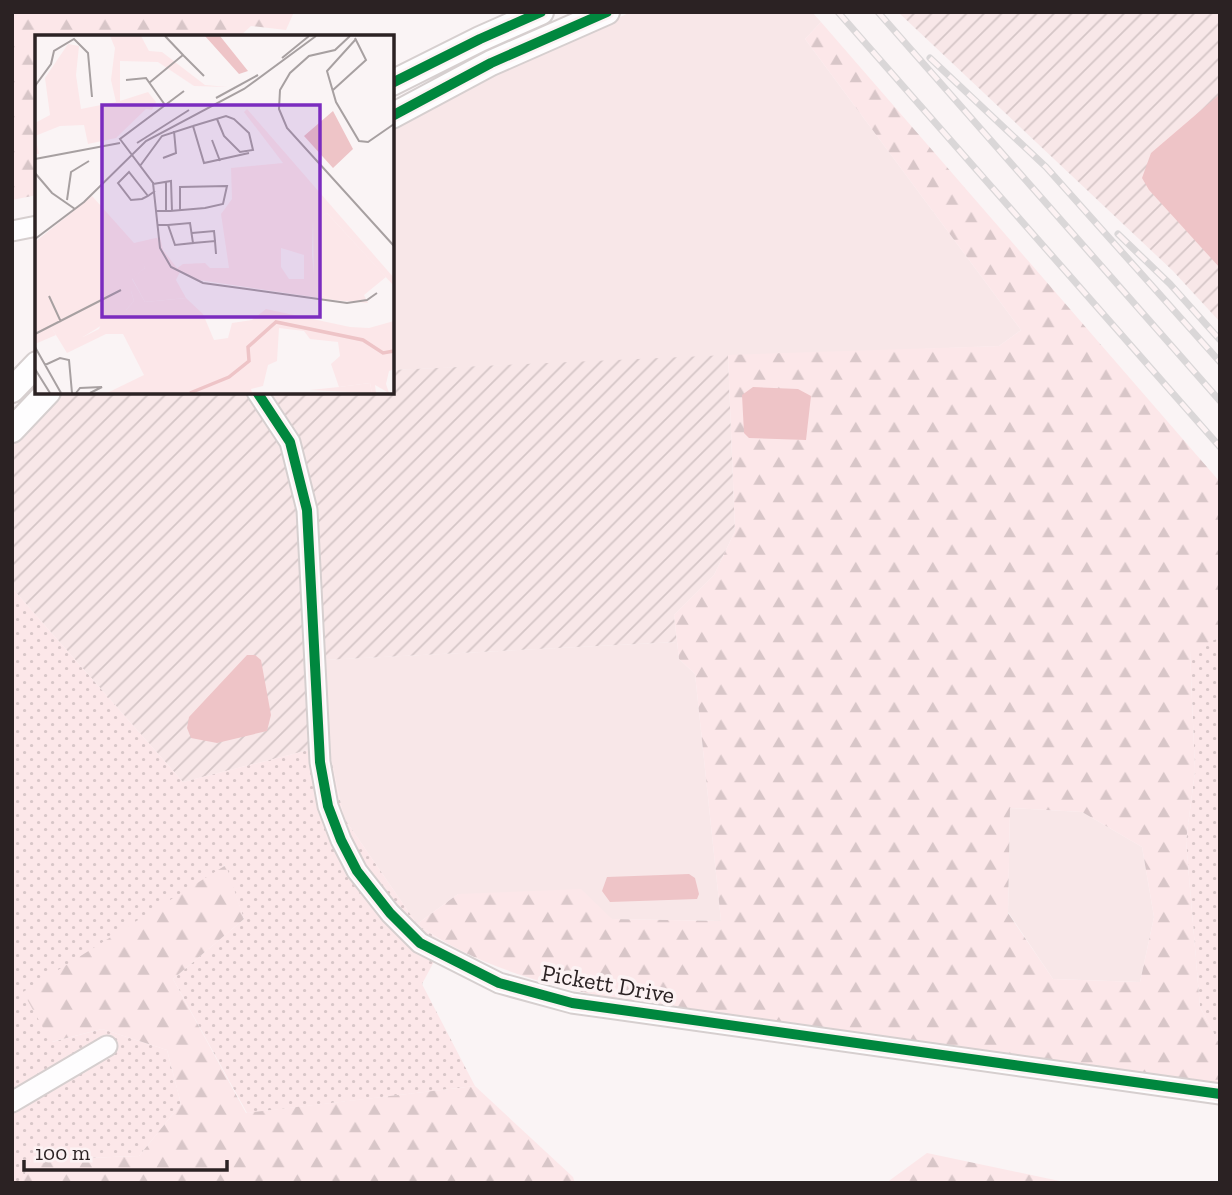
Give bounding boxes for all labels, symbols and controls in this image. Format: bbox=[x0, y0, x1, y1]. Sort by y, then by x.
inset map bbox=[35, 35, 394, 394]
street label: Pickett Drive bbox=[539, 958, 677, 1009]
scale bar bbox=[24, 1128, 228, 1172]
text: 100 m bbox=[35, 1140, 90, 1165]

